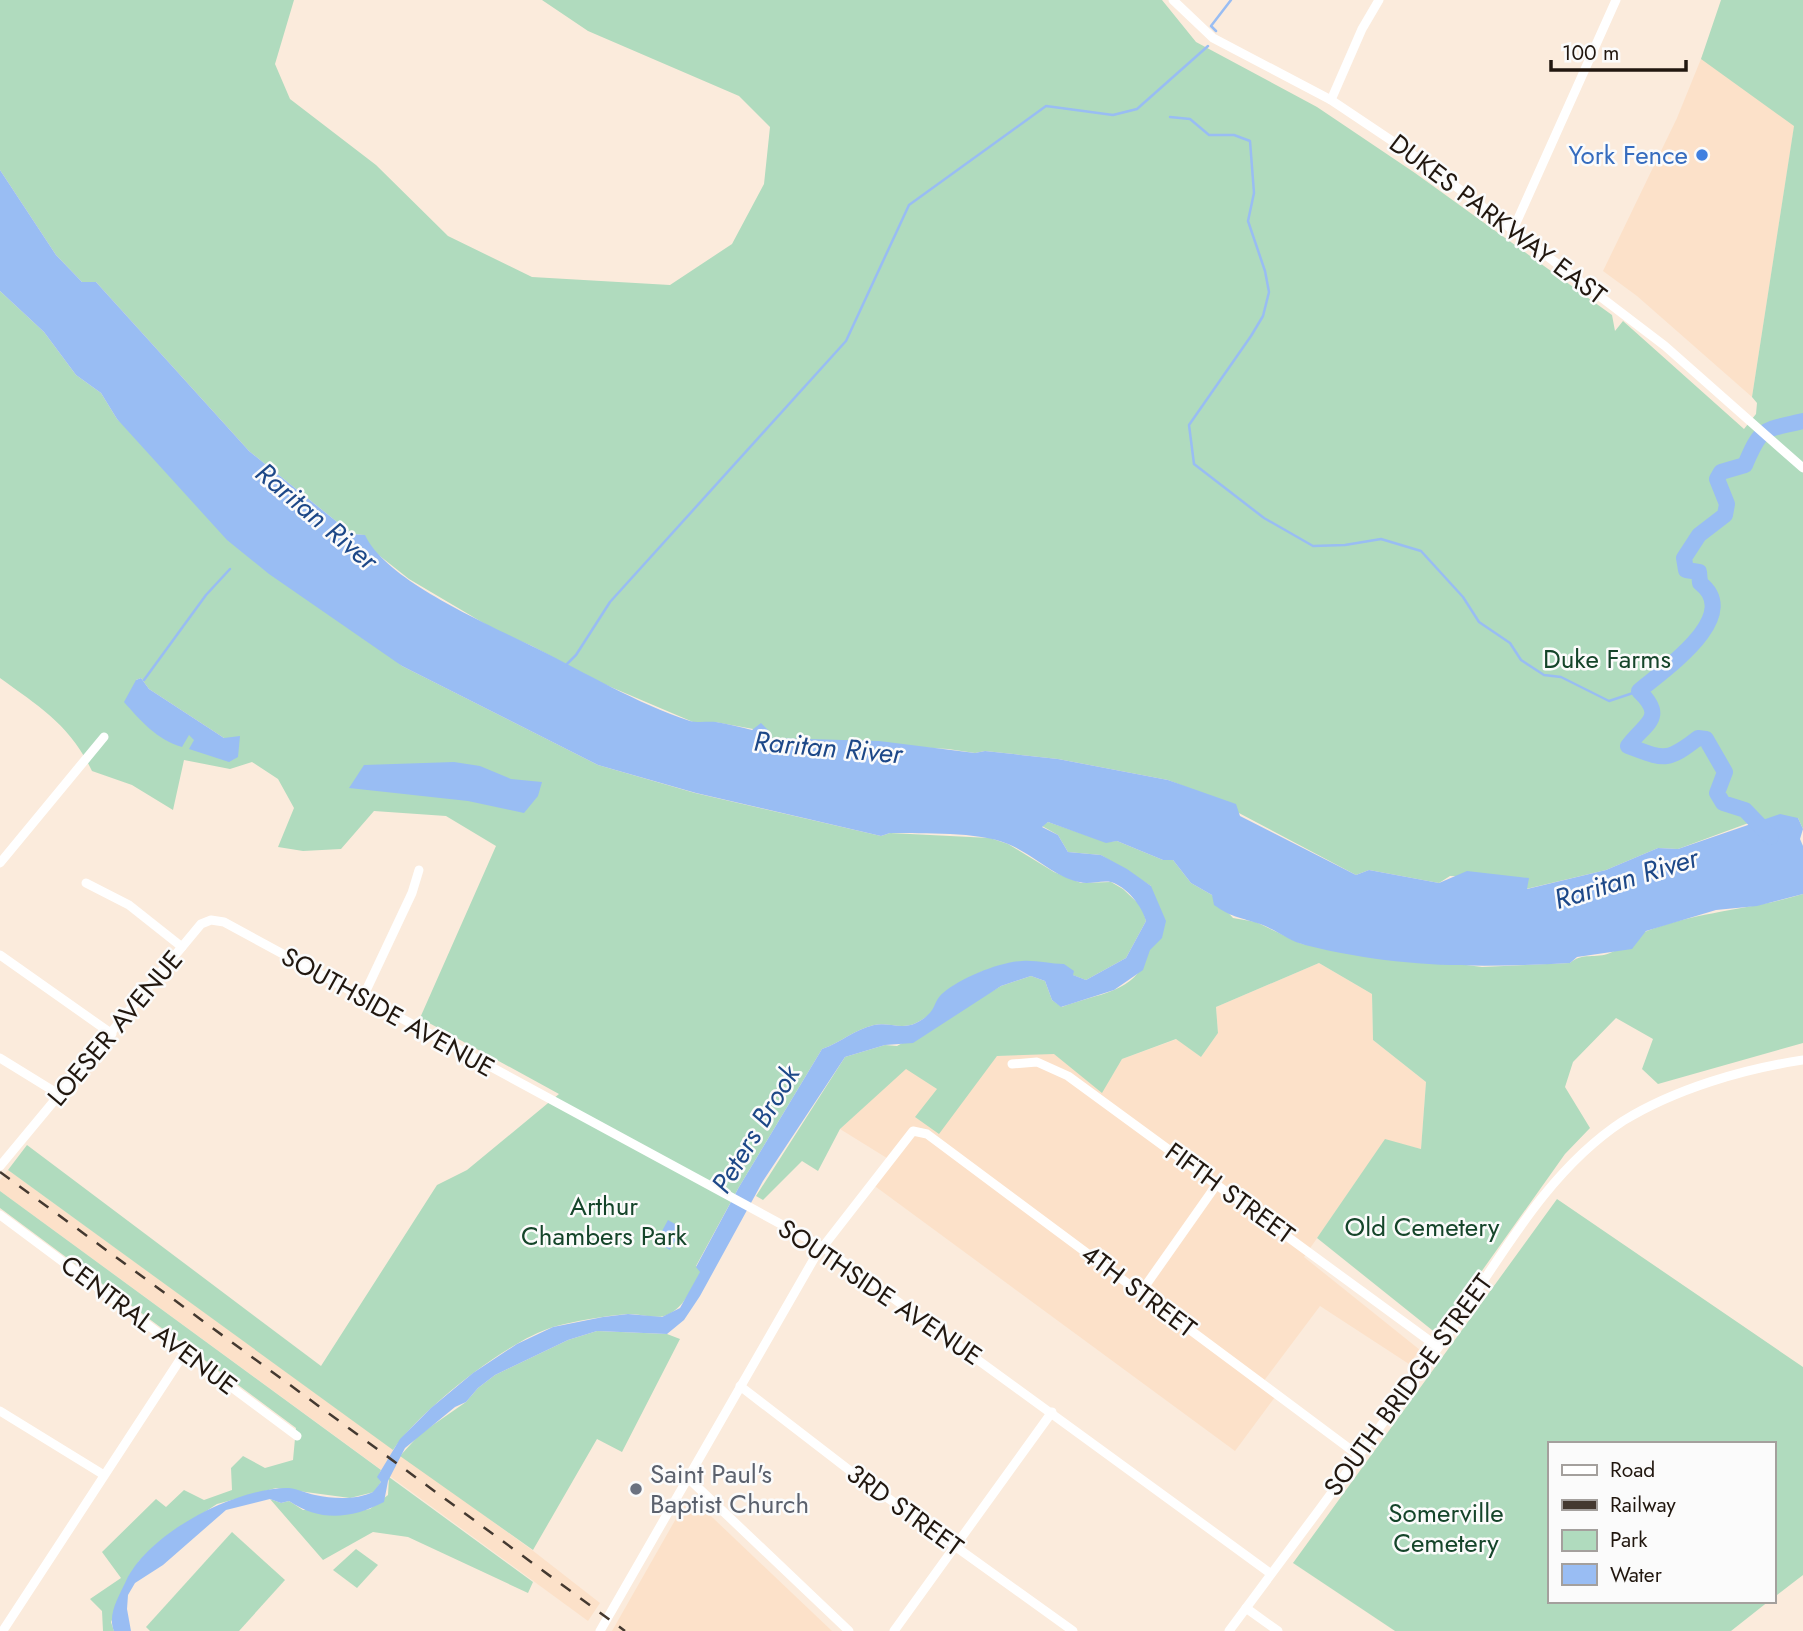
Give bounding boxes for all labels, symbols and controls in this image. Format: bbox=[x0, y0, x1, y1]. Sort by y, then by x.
scale bar bbox=[1551, 28, 1686, 72]
text: 100 m bbox=[1562, 38, 1619, 68]
street label: DUKES PARKWAY EAST bbox=[1381, 125, 1615, 313]
place label: York Fence bbox=[1569, 136, 1688, 174]
marker: York Fence bbox=[1694, 147, 1710, 163]
water label: Raritan River bbox=[246, 453, 388, 581]
park label: Duke Farms bbox=[1543, 640, 1671, 678]
water label: Raritan River bbox=[752, 721, 906, 775]
water label: Raritan River bbox=[1549, 837, 1705, 920]
street label: SOUTHSIDE AVENUE bbox=[274, 937, 502, 1087]
street label: LOESER AVENUE bbox=[38, 942, 192, 1114]
water label: Peters Brook bbox=[701, 1057, 810, 1201]
street label: FIFTH STREET bbox=[1157, 1133, 1303, 1253]
park label: Arthur Chambers Park bbox=[521, 1187, 688, 1255]
park label: Old Cemetery bbox=[1345, 1208, 1500, 1246]
street label: SOUTHSIDE AVENUE bbox=[770, 1209, 990, 1375]
street label: 4TH STREET bbox=[1074, 1235, 1204, 1347]
street label: CENTRAL AVENUE bbox=[53, 1246, 245, 1404]
street label: SOUTH BRIDGE STREET bbox=[1314, 1266, 1502, 1504]
legend bbox=[1548, 1442, 1775, 1603]
place label: Saint Paul's Baptist Church bbox=[650, 1455, 809, 1523]
street label: 3RD STREET bbox=[839, 1455, 971, 1565]
text: Road bbox=[1610, 1455, 1655, 1485]
marker: Saint Paul's Baptist Church bbox=[628, 1481, 644, 1497]
text: Railway bbox=[1610, 1490, 1676, 1520]
park label: Somerville Cemetery bbox=[1388, 1494, 1504, 1562]
text: Park bbox=[1610, 1525, 1648, 1555]
text: Water bbox=[1610, 1560, 1663, 1590]

